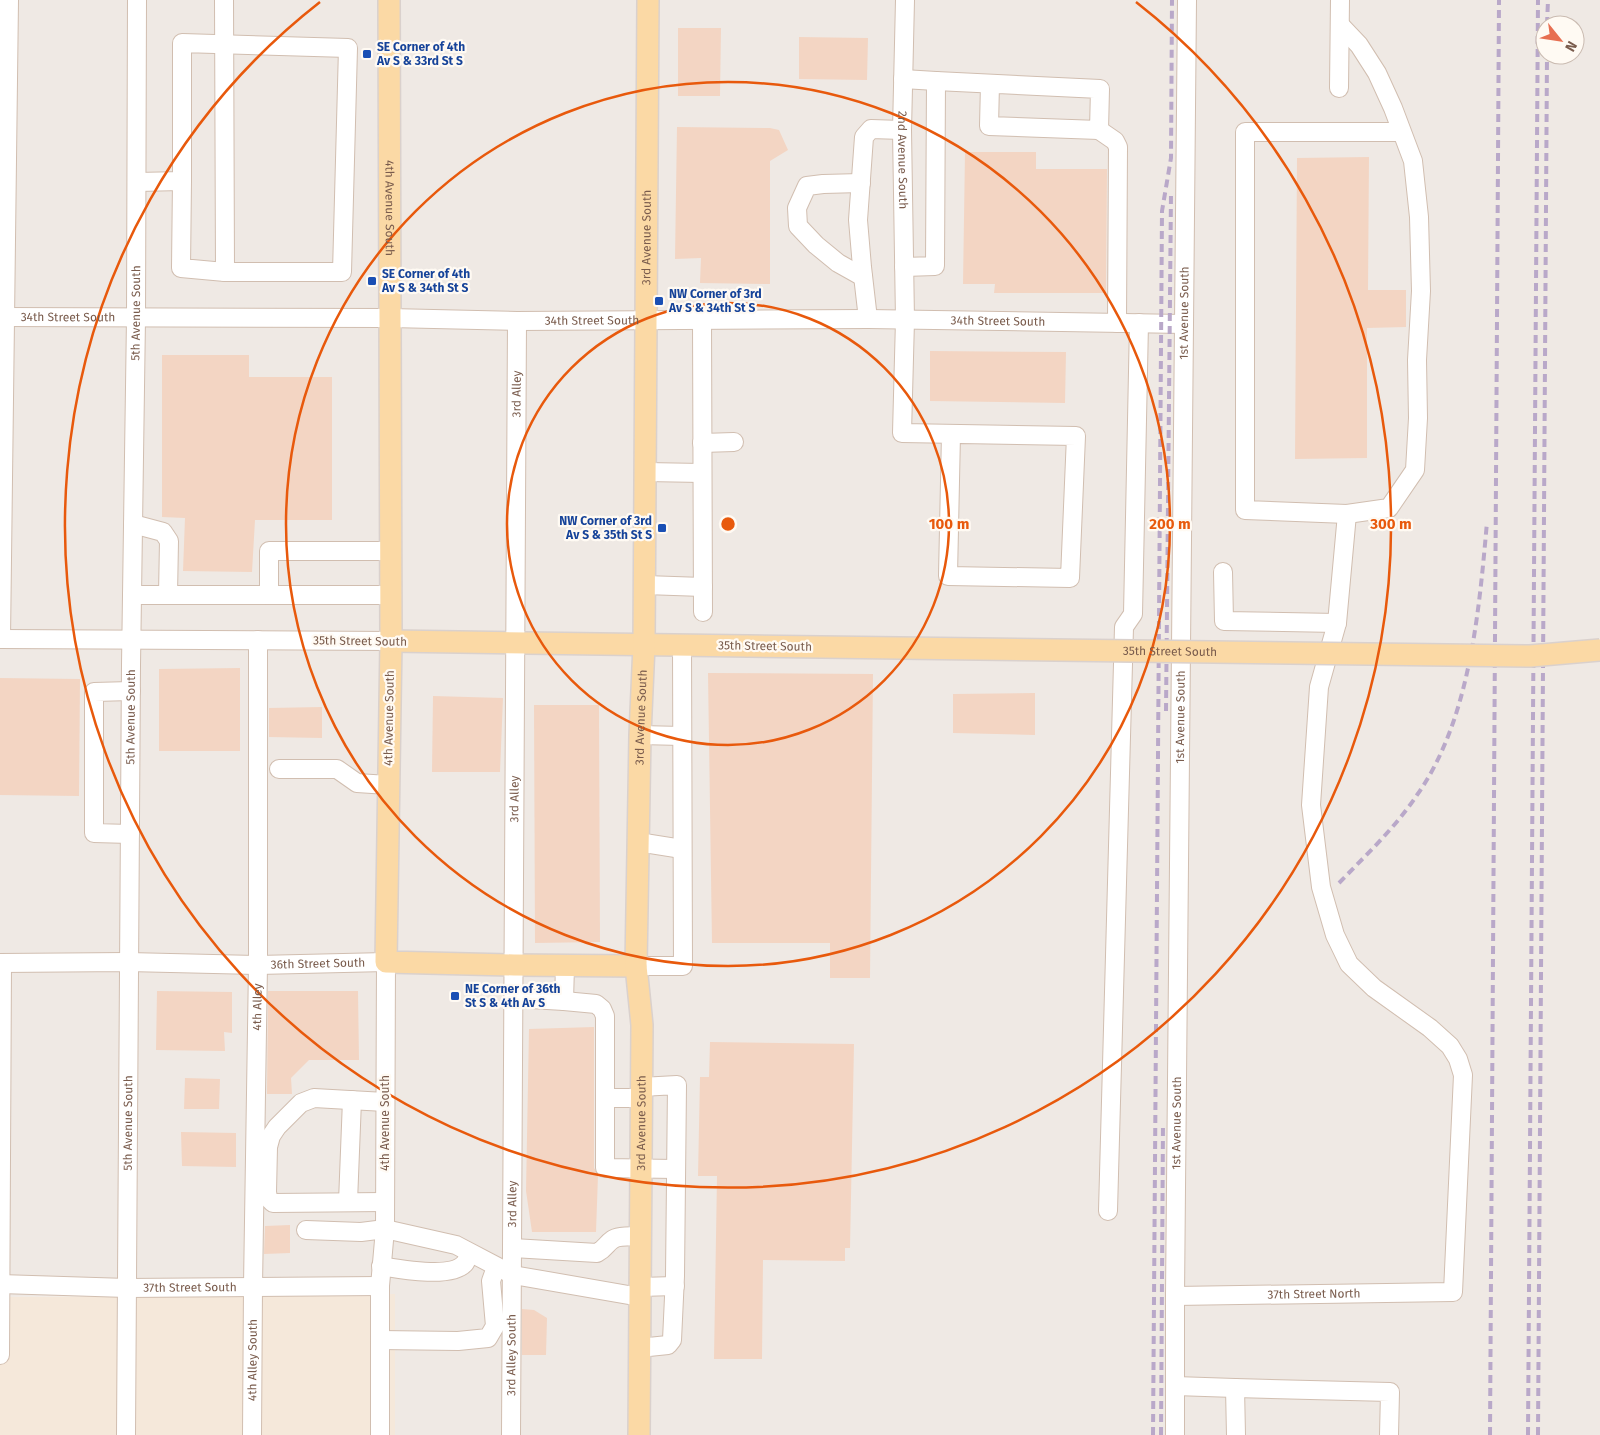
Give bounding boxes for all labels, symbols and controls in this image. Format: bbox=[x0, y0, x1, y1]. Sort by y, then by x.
north arrow bbox=[1535, 15, 1585, 65]
text: N bbox=[1561, 38, 1581, 55]
place label: SE Corner of 4th Av S & 33rd St S bbox=[376, 40, 465, 68]
marker: SE Corner of 4th Av S & 33rd St S bbox=[361, 48, 373, 60]
street label: 2nd Avenue South bbox=[895, 111, 910, 209]
street label: 4th Avenue South bbox=[382, 160, 397, 256]
street label: 3rd Avenue South bbox=[639, 190, 654, 285]
street label: 5th Avenue South bbox=[128, 265, 143, 361]
street label: 1st Avenue South bbox=[1177, 266, 1192, 360]
place label: SE Corner of 4th Av S & 34th St S bbox=[381, 267, 470, 295]
marker: SE Corner of 4th Av S & 34th St S bbox=[366, 275, 378, 287]
place label: NW Corner of 3rd Av S & 34th St S bbox=[668, 287, 762, 315]
marker: NW Corner of 3rd Av S & 34th St S bbox=[653, 295, 665, 307]
street label: 34th Street South bbox=[21, 310, 115, 324]
street label: 34th Street South bbox=[545, 313, 639, 328]
street label: 34th Street South bbox=[951, 313, 1045, 329]
street label: 3rd Alley bbox=[509, 370, 524, 418]
place label: NW Corner of 3rd Av S & 35th St S bbox=[559, 514, 652, 542]
centre of rings bbox=[719, 515, 737, 533]
text: 100 m bbox=[929, 515, 969, 533]
text: 200 m bbox=[1149, 515, 1191, 533]
text: 300 m bbox=[1369, 515, 1412, 533]
marker: NW Corner of 3rd Av S & 35th St S bbox=[656, 522, 668, 534]
street label: 35th Street South bbox=[313, 633, 407, 649]
street label: 35th Street South bbox=[718, 638, 812, 654]
street label: 35th Street South bbox=[1123, 644, 1217, 659]
street label: 5th Avenue South bbox=[123, 669, 138, 765]
street label: 3rd Avenue South bbox=[632, 669, 650, 765]
street label: 4th Avenue South bbox=[381, 670, 397, 766]
street label: 1st Avenue South bbox=[1173, 670, 1188, 764]
street label: 3rd Alley bbox=[507, 775, 522, 823]
street label: 36th Street South bbox=[270, 955, 365, 972]
place label: NE Corner of 36th St S & 4th Av S bbox=[465, 982, 561, 1010]
street label: 4th Alley bbox=[250, 983, 265, 1031]
marker: NE Corner of 36th St S & 4th Av S bbox=[449, 990, 461, 1002]
street label: 5th Avenue South bbox=[121, 1075, 135, 1171]
street label: 4th Avenue South bbox=[378, 1075, 392, 1171]
street label: 3rd Avenue South bbox=[634, 1075, 649, 1171]
street label: 1st Avenue South bbox=[1169, 1076, 1184, 1170]
street label: 3rd Alley bbox=[505, 1180, 519, 1228]
street label: 37th Street South bbox=[143, 1280, 237, 1295]
street label: 37th Street North bbox=[1267, 1286, 1361, 1302]
street label: 3rd Alley South bbox=[504, 1314, 519, 1396]
street label: 4th Alley South bbox=[245, 1319, 260, 1401]

